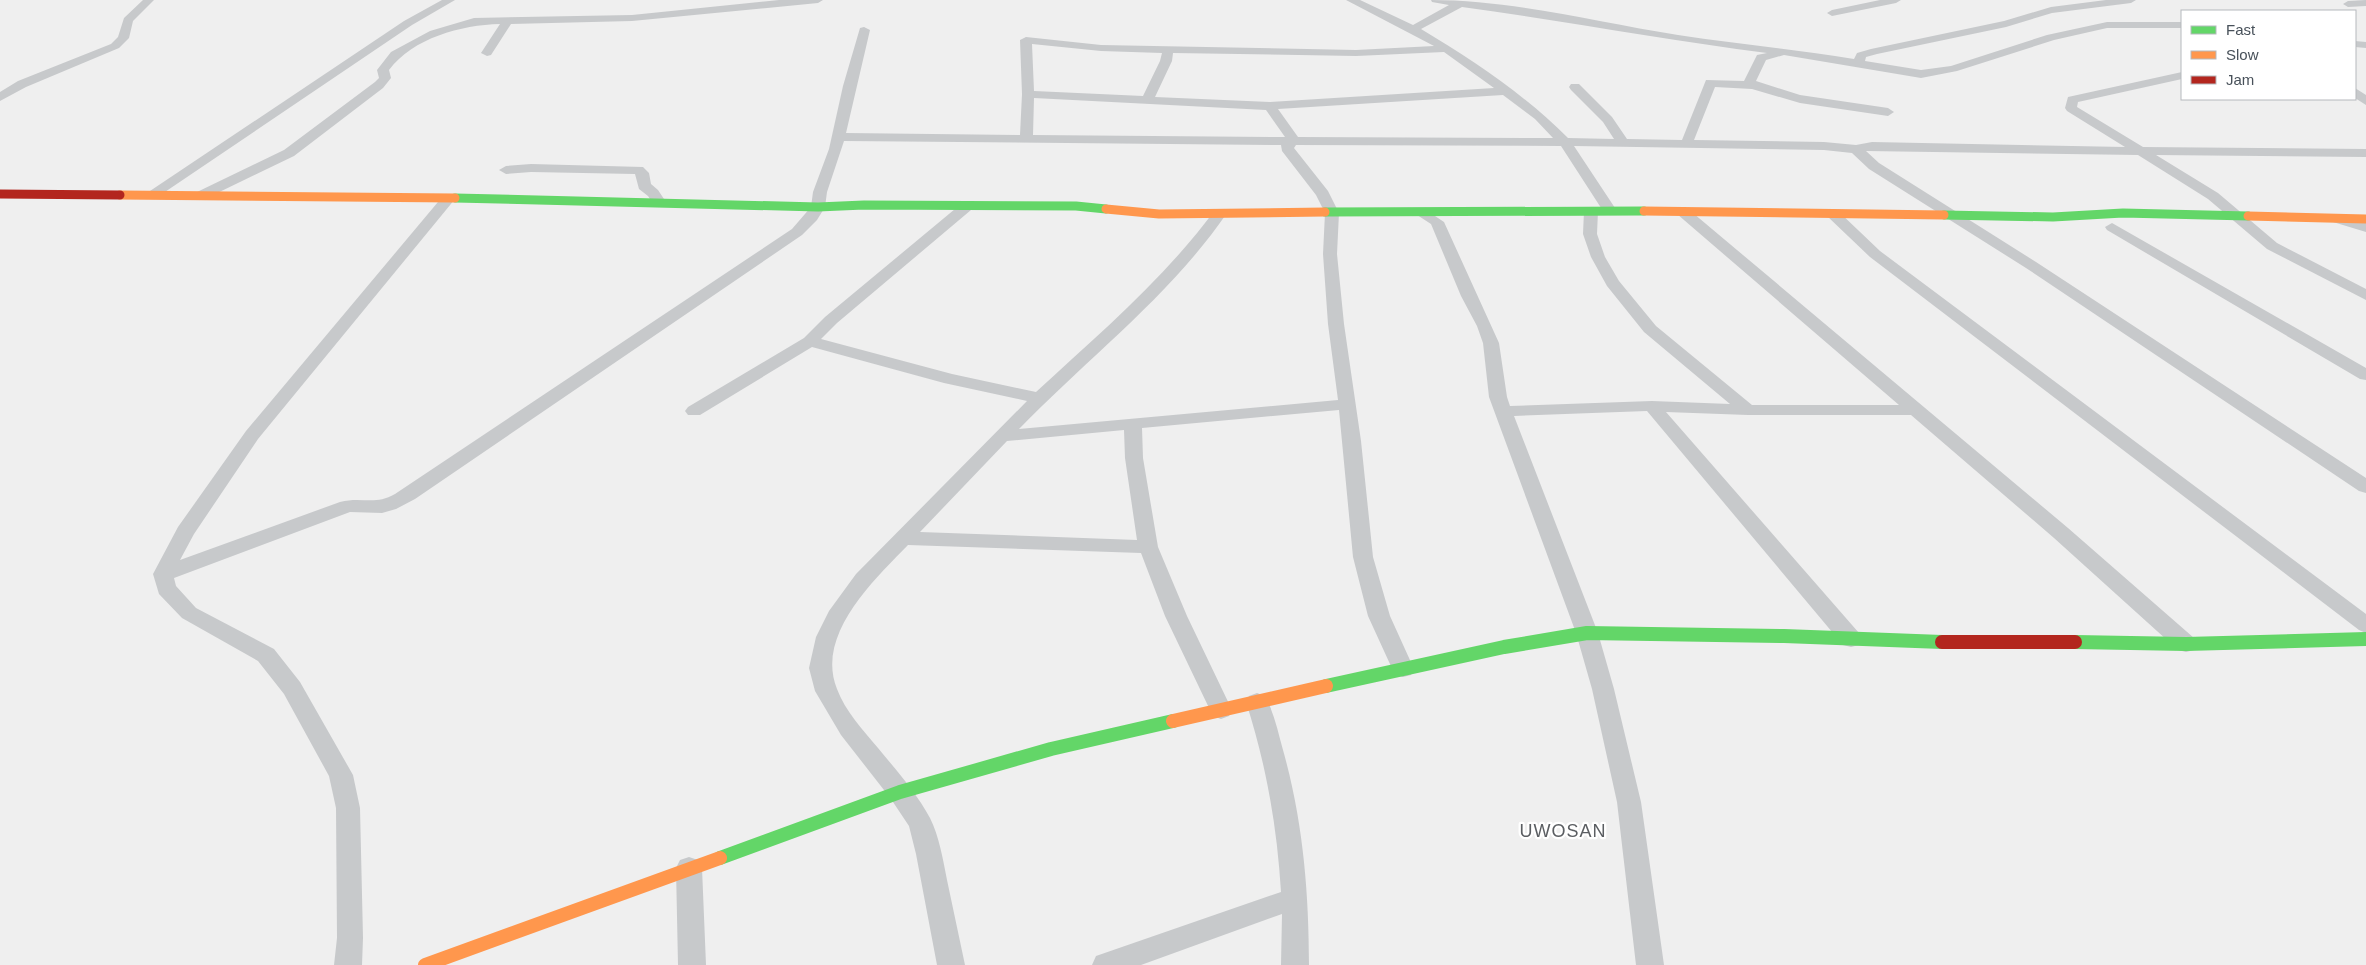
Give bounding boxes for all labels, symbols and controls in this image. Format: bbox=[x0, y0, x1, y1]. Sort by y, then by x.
legend bbox=[2181, 10, 2356, 100]
text: Fast bbox=[2226, 21, 2256, 38]
text: Slow bbox=[2226, 46, 2259, 63]
text: Jam bbox=[2226, 71, 2254, 88]
district label: UWOSAN bbox=[1520, 821, 1607, 841]

